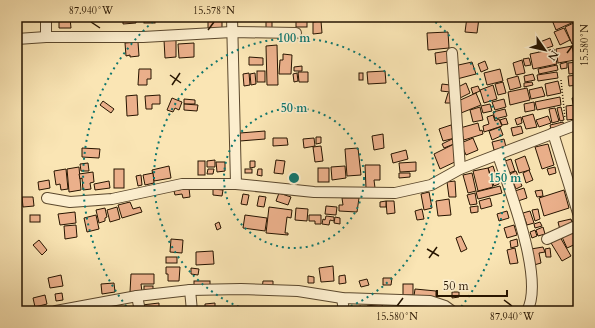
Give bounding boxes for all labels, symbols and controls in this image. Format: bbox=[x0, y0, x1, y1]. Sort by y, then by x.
text: 87.940°W bbox=[69, 4, 114, 18]
text: 15.578°N bbox=[193, 4, 235, 18]
text: 15.580°N bbox=[578, 24, 592, 66]
text: 100 m bbox=[278, 30, 311, 46]
north arrow bbox=[525, 30, 565, 70]
text: N bbox=[544, 47, 562, 64]
text: 50 m bbox=[281, 100, 308, 116]
text: 150 m bbox=[489, 170, 522, 186]
centre of rings bbox=[287, 171, 301, 185]
scale bar bbox=[437, 272, 507, 298]
text: 50 m bbox=[443, 278, 470, 294]
text: 15.580°N bbox=[376, 310, 418, 324]
text: 87.940°W bbox=[490, 310, 535, 324]

